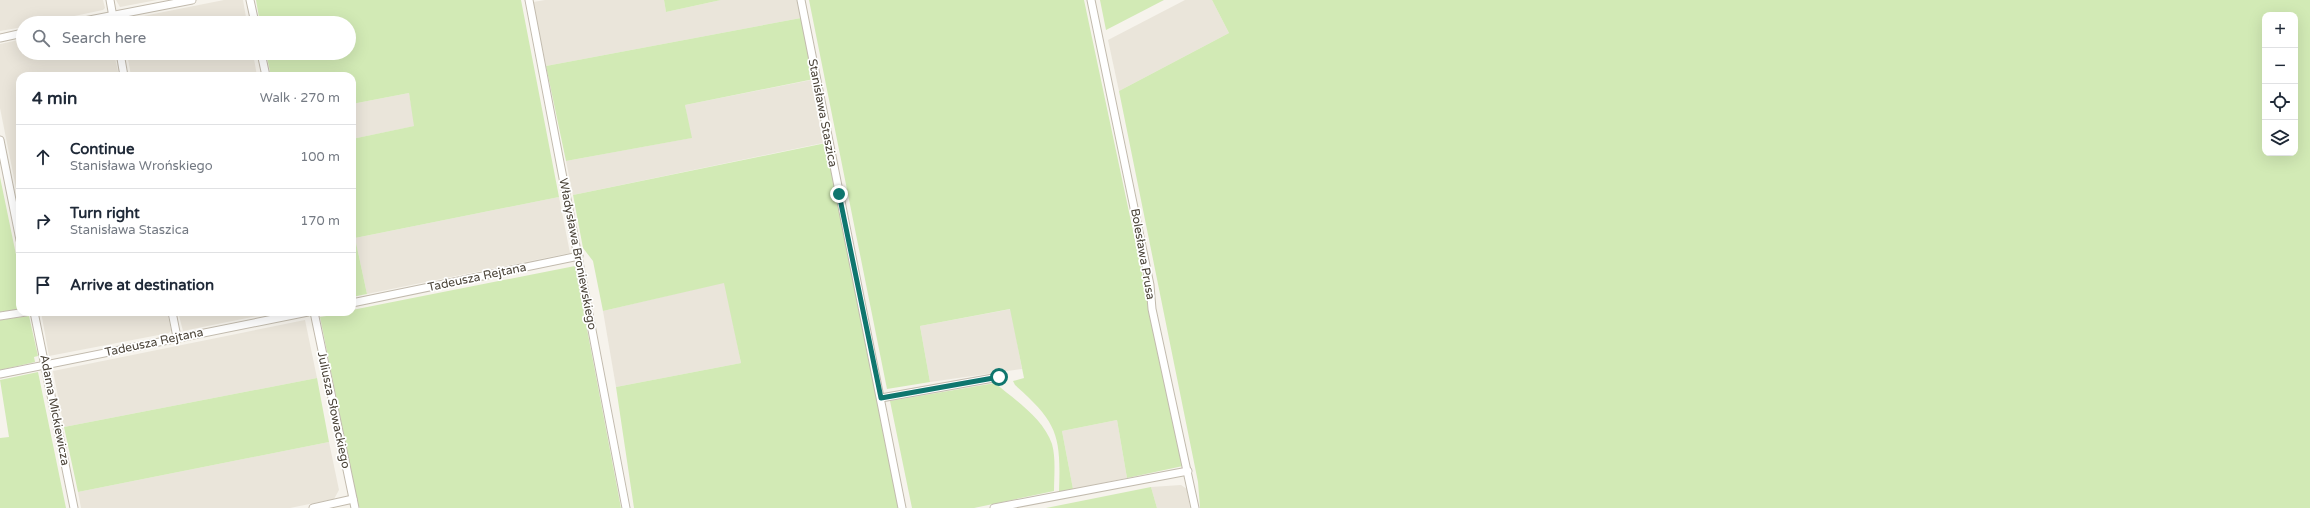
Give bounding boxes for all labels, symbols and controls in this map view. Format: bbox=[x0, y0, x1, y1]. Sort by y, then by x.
map controls bbox=[2262, 12, 2298, 156]
button: + bbox=[2262, 12, 2298, 48]
search box bbox=[16, 16, 356, 60]
icon: search bbox=[30, 27, 52, 49]
text: Search here bbox=[62, 29, 146, 47]
button: − bbox=[2262, 48, 2298, 84]
street label: Stanisława Staszica bbox=[806, 58, 840, 168]
button: locate bbox=[2262, 84, 2298, 120]
text: 4 min bbox=[32, 88, 77, 109]
text: Walk · 270 m bbox=[260, 90, 340, 106]
button: layers bbox=[2262, 120, 2298, 156]
text: Continue bbox=[70, 140, 134, 158]
icon: ahead bbox=[32, 146, 54, 168]
text: 100 m bbox=[300, 149, 340, 165]
text: Stanisława Wrońskiego bbox=[70, 158, 213, 174]
street label: Władysława Broniewskiego bbox=[556, 177, 600, 331]
route end bbox=[830, 185, 848, 203]
text: Turn right bbox=[70, 204, 140, 222]
street label: Bolesława Prusa bbox=[1128, 207, 1158, 301]
icon: right bbox=[32, 210, 54, 232]
text: 170 m bbox=[300, 213, 340, 229]
text: Stanisława Staszica bbox=[70, 222, 189, 238]
street label: Tadeusza Rejtana bbox=[427, 260, 527, 294]
icon: arrive bbox=[32, 274, 54, 296]
text: Arrive at destination bbox=[70, 276, 214, 294]
street label: Tadeusza Rejtana bbox=[104, 325, 204, 359]
street label: Juliusza Słowackiego bbox=[315, 350, 353, 470]
street label: Adama Mickiewicza bbox=[37, 353, 73, 467]
route start bbox=[990, 368, 1008, 386]

